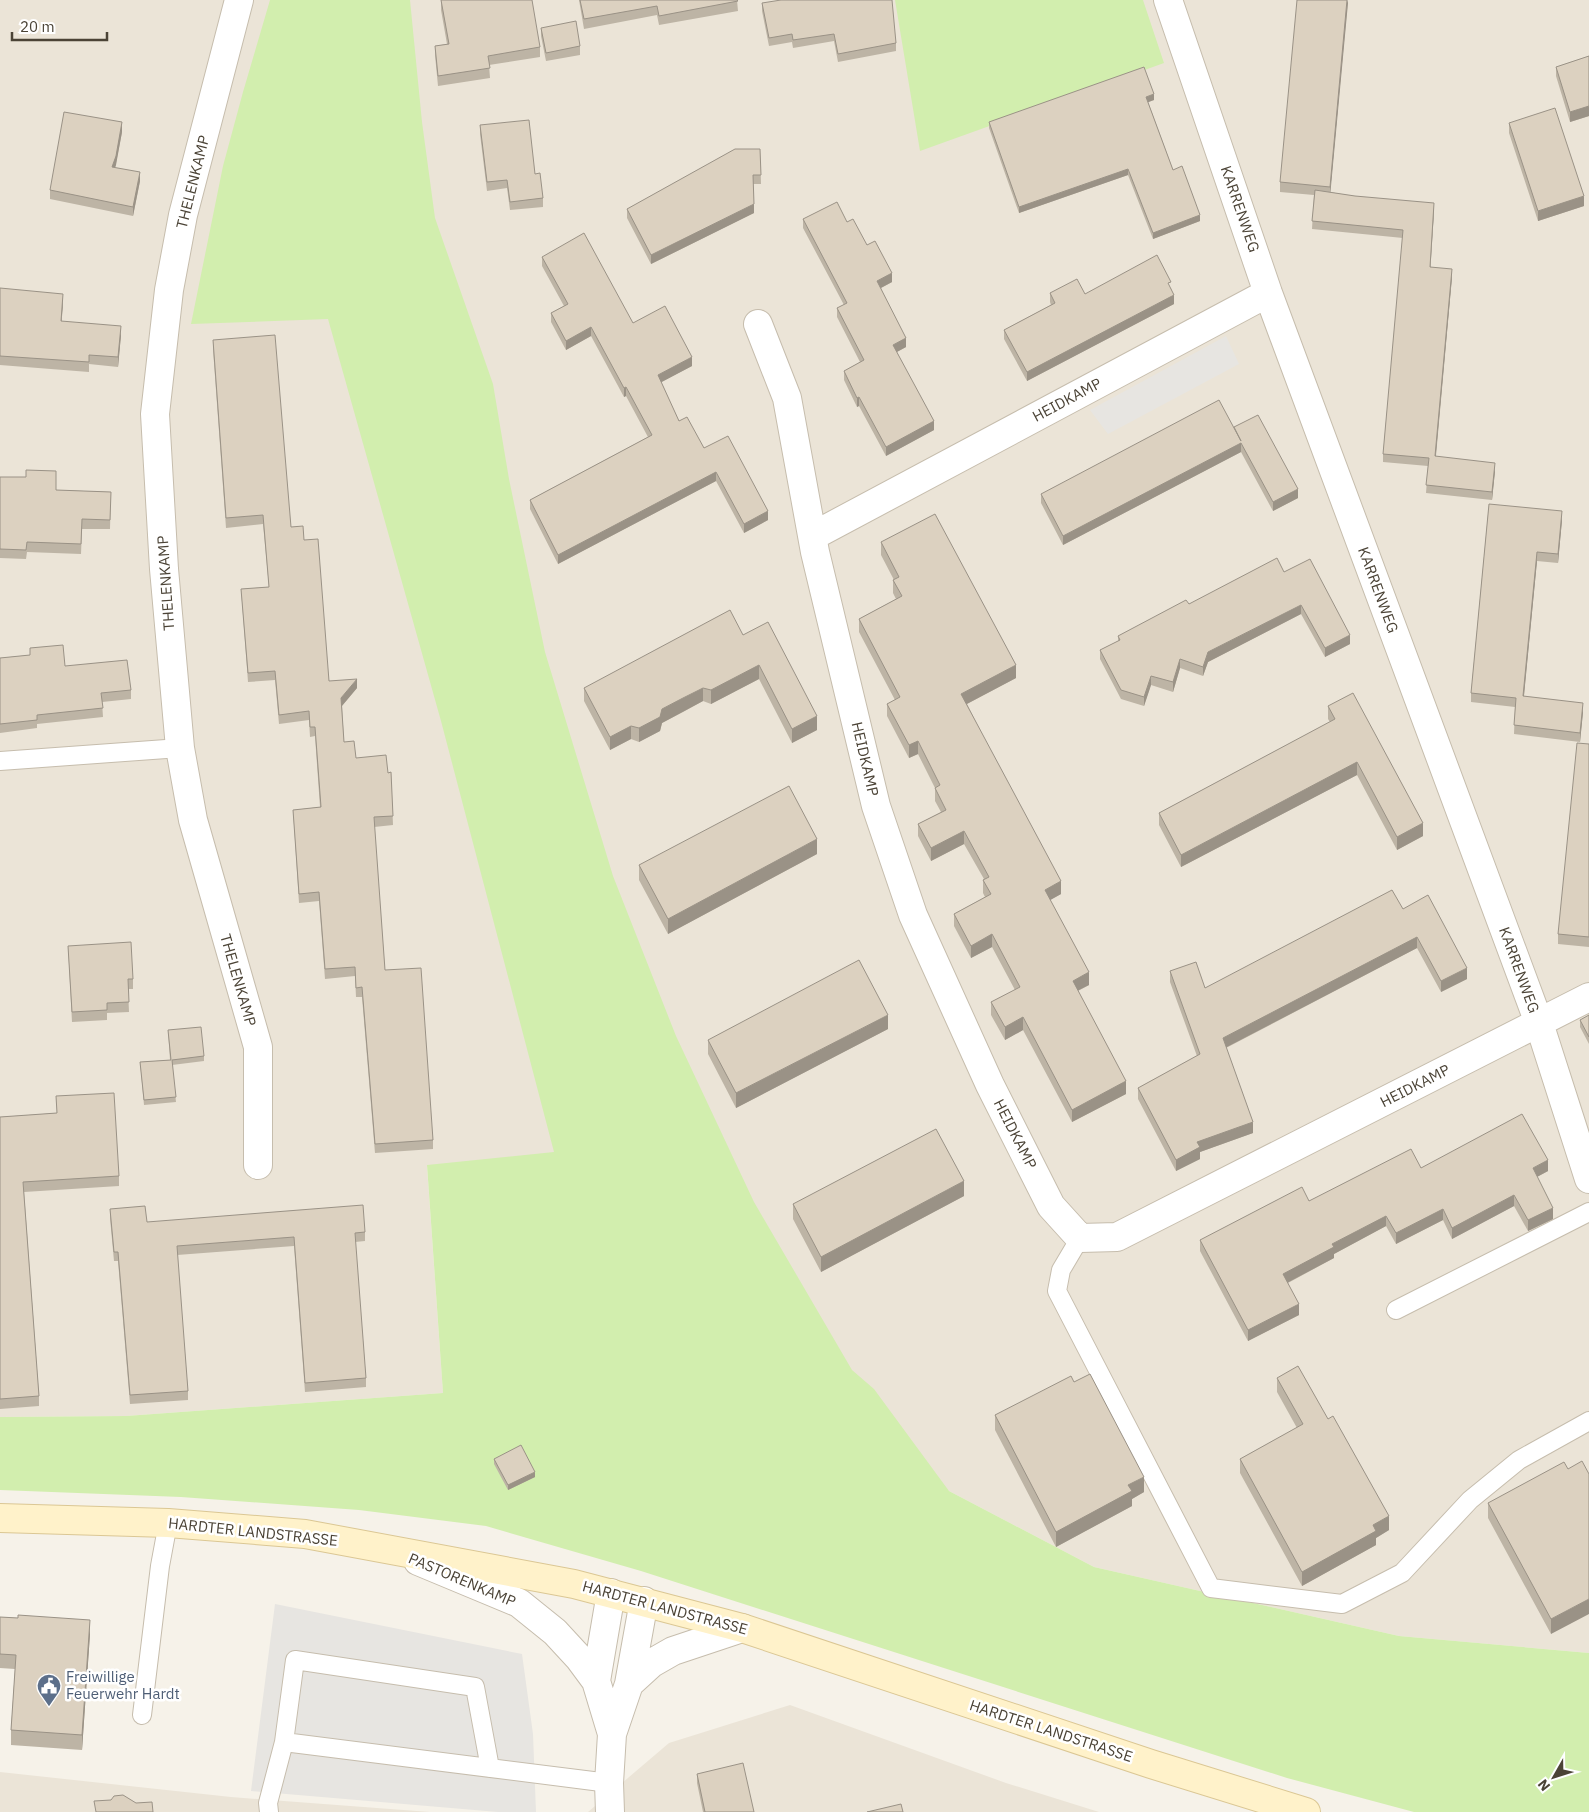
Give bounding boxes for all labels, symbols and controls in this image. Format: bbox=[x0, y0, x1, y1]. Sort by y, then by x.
scale bar bbox=[12, 10, 108, 42]
text: 20 m bbox=[20, 17, 55, 36]
street label: THELENKAMP bbox=[172, 133, 213, 230]
street label: KARRENWEG bbox=[1217, 163, 1264, 255]
street label: HEIDKAMP bbox=[1029, 373, 1105, 426]
street label: THELENKAMP bbox=[153, 535, 178, 631]
street label: KARRENWEG bbox=[1354, 544, 1403, 635]
street label: HEIDKAMP bbox=[848, 720, 883, 798]
street label: KARRENWEG bbox=[1495, 924, 1544, 1015]
street label: THELENKAMP bbox=[216, 931, 261, 1028]
street label: HEIDKAMP bbox=[1377, 1060, 1453, 1111]
street label: HEIDKAMP bbox=[990, 1096, 1041, 1172]
street label: HARDTER LANDSTRASSE bbox=[167, 1513, 339, 1550]
street label: PASTORENKAMP bbox=[406, 1548, 519, 1611]
street label: HARDTER LANDSTRASSE bbox=[580, 1576, 750, 1639]
place label: Freiwillige Feuerwehr Hardt bbox=[66, 1667, 180, 1703]
public building icon: Freiwillige Feuerwehr Hardt bbox=[36, 1673, 62, 1707]
street label: HARDTER LANDSTRASSE bbox=[967, 1695, 1135, 1766]
north arrow bbox=[1529, 1752, 1579, 1802]
text: N bbox=[1534, 1776, 1554, 1795]

